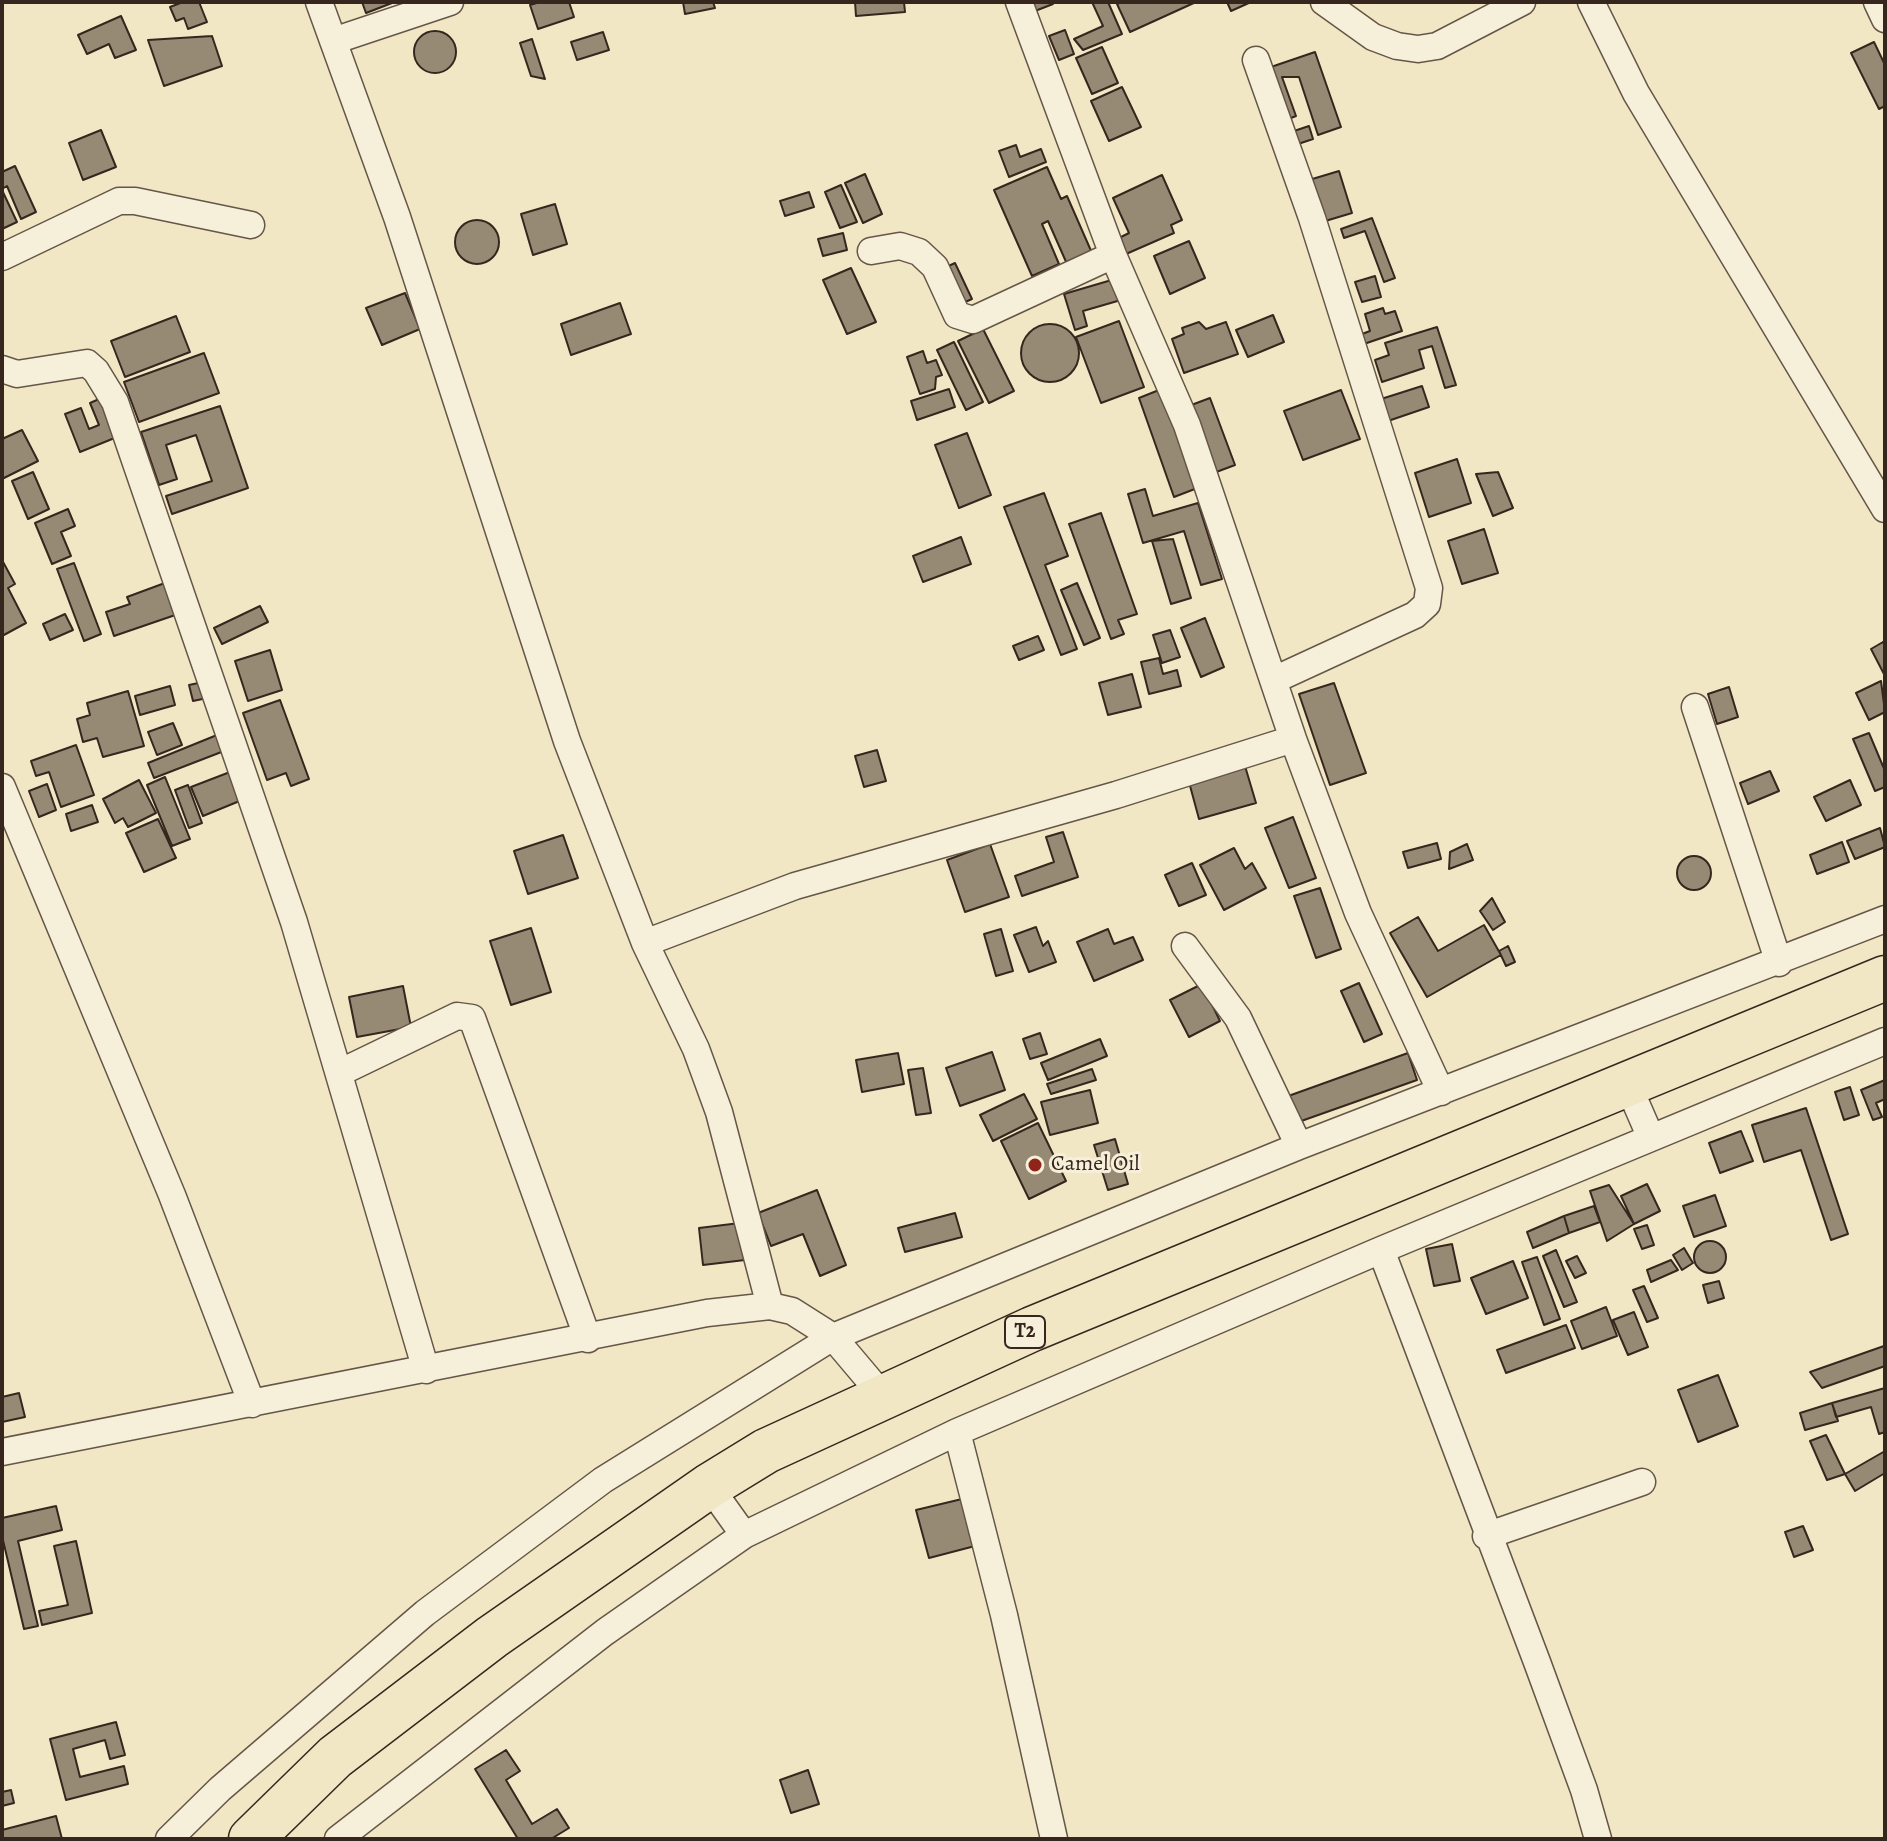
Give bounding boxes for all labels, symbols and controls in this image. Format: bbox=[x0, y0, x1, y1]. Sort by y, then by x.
place label: Camel Oil bbox=[1051, 1152, 1140, 1178]
marker: Camel Oil bbox=[1026, 1156, 1044, 1174]
road number: T2 bbox=[1005, 1316, 1045, 1348]

